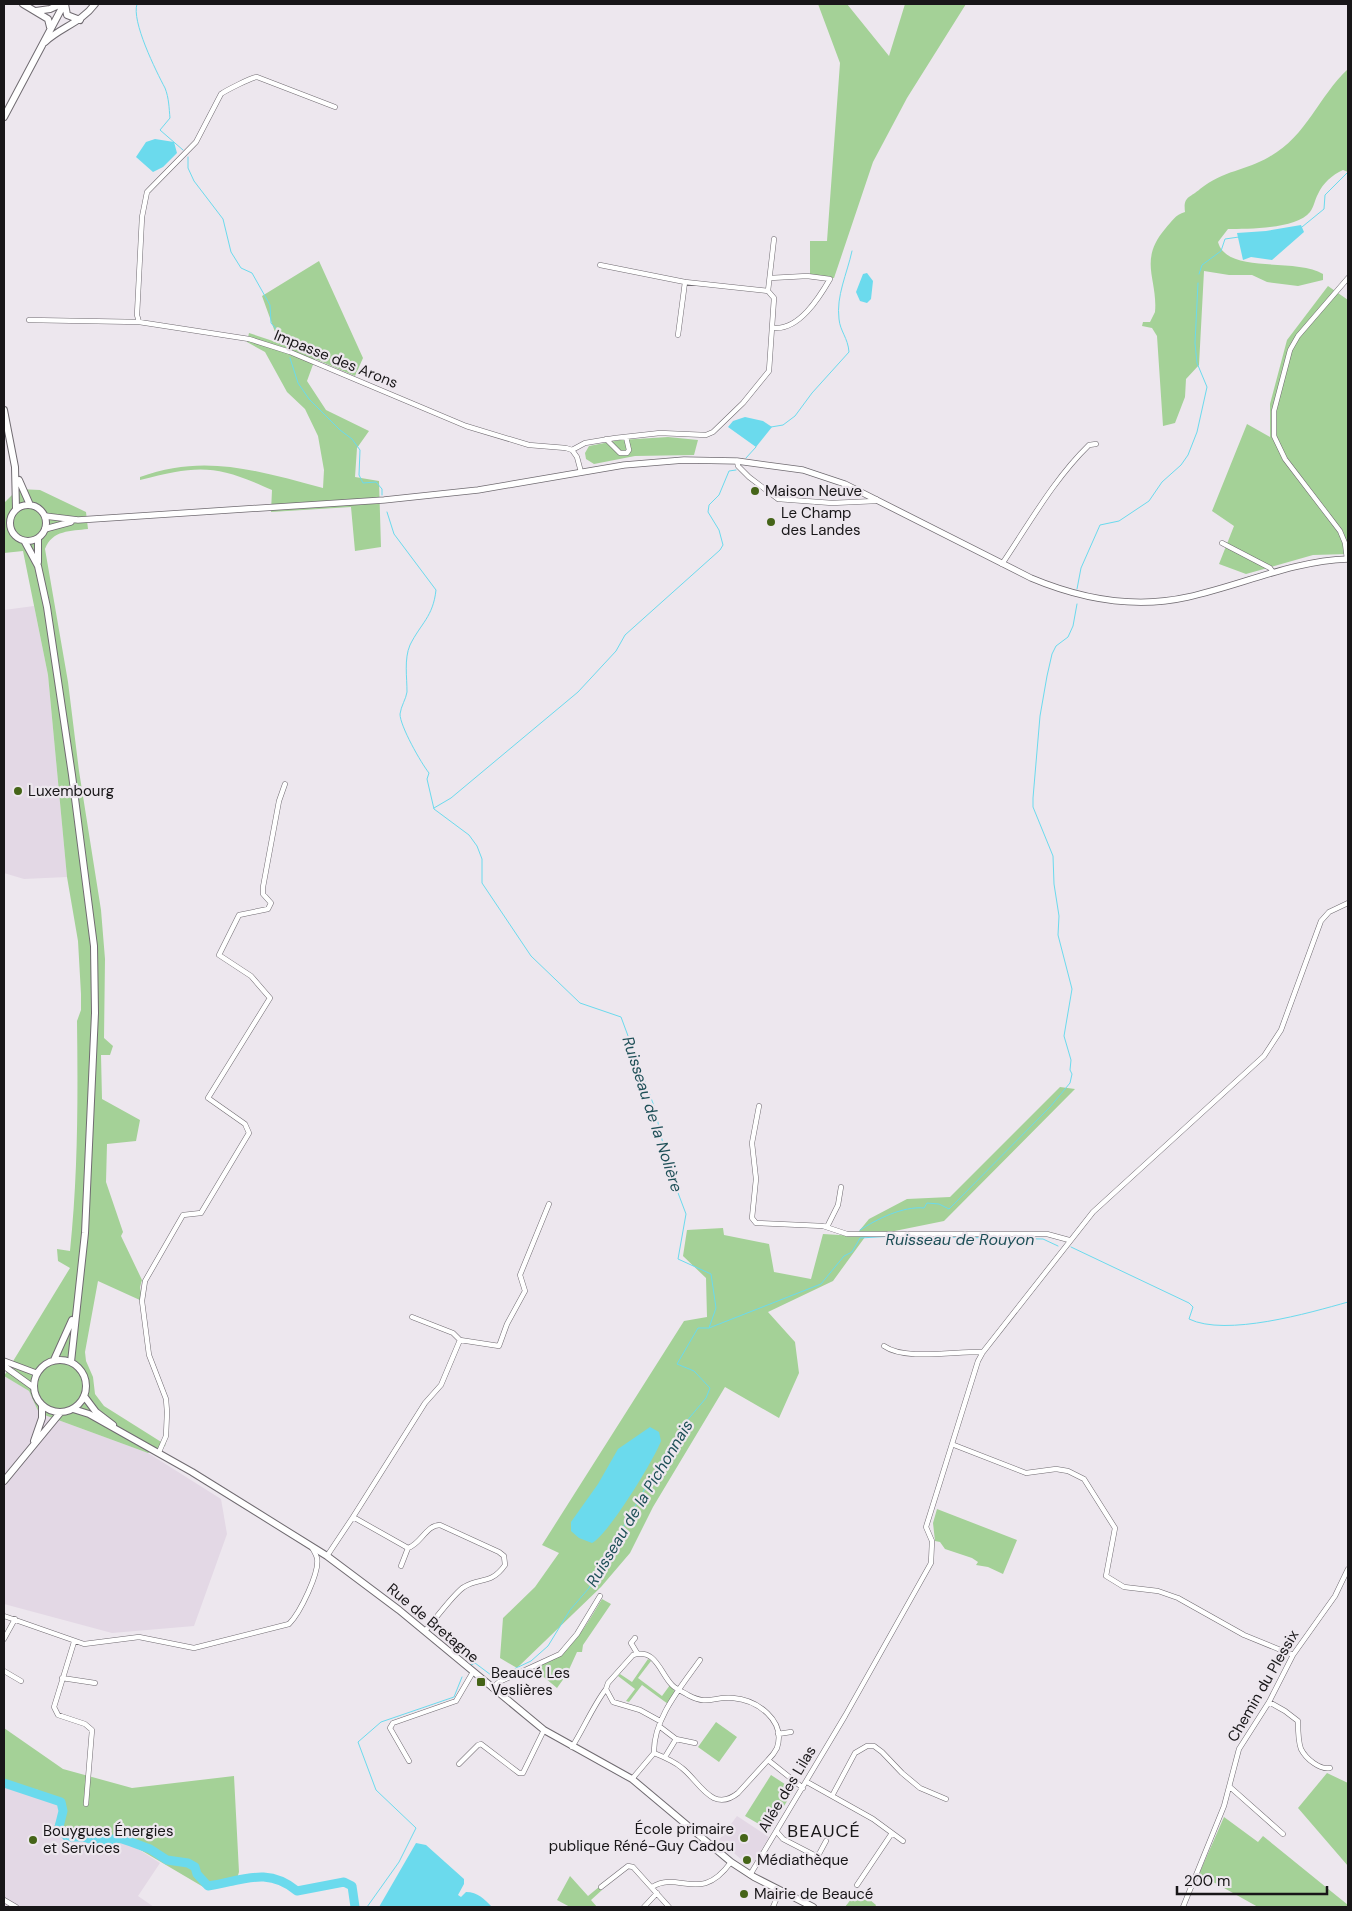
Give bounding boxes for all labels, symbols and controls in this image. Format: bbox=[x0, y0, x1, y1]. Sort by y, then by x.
street label: Impasse des Arons bbox=[271, 325, 401, 393]
place label: Maison Neuve bbox=[765, 481, 862, 501]
marker: Maison Neuve bbox=[749, 485, 761, 497]
place label: Le Champ des Landes bbox=[781, 503, 861, 540]
marker: Le Champ des Landes bbox=[765, 516, 777, 528]
place label: Luxembourg bbox=[28, 781, 114, 801]
marker: Luxembourg bbox=[12, 785, 24, 797]
water label: Ruisseau de la Nolière bbox=[617, 1034, 688, 1195]
water label: Ruisseau de Rouyon bbox=[885, 1229, 1035, 1250]
water label: Ruisseau de la Pichonnais bbox=[581, 1416, 698, 1590]
street label: Rue de Bretagne bbox=[383, 1579, 483, 1667]
street label: Chemin du Plessix bbox=[1223, 1626, 1303, 1746]
place label: Beaucé Les Veslières bbox=[491, 1663, 570, 1700]
marker: Beaucé Les Veslières bbox=[475, 1676, 487, 1688]
street label: Allée des Lilas bbox=[753, 1742, 821, 1836]
place label: École primaire publique Réné-Guy Cadou bbox=[549, 1819, 734, 1856]
district label: BEAUCÉ bbox=[787, 1819, 861, 1843]
place label: Bouygues Énergies et Services bbox=[43, 1821, 173, 1858]
marker: École primaire publique Réné-Guy Cadou bbox=[738, 1832, 750, 1844]
marker: Bouygues Énergies et Services bbox=[27, 1834, 39, 1846]
place label: Médiathèque bbox=[757, 1850, 849, 1870]
marker: Médiathèque bbox=[741, 1854, 753, 1866]
scale bar bbox=[1177, 1864, 1327, 1896]
text: 200 m bbox=[1184, 1871, 1230, 1891]
place label: Mairie de Beaucé bbox=[754, 1884, 873, 1904]
marker: Mairie de Beaucé bbox=[738, 1888, 750, 1900]

